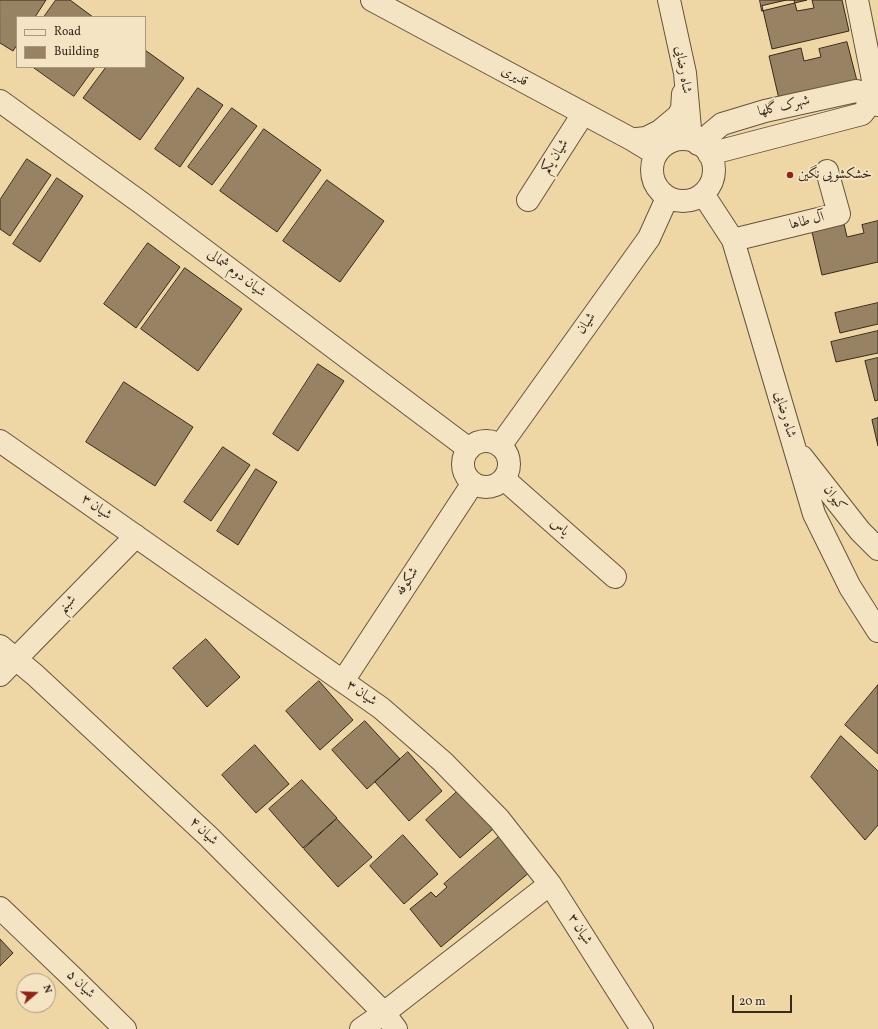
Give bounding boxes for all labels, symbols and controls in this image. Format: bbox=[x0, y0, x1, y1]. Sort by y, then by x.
legend bbox=[16, 16, 146, 68]
text: Road bbox=[54, 24, 81, 40]
text: Building bbox=[54, 44, 99, 60]
street label: شاه رضایی bbox=[670, 45, 694, 95]
street label: قدیری bbox=[498, 63, 530, 91]
street label: شهرک گلها bbox=[756, 93, 812, 121]
street label: شیان یکم bbox=[539, 137, 573, 177]
place label: خشکشویی نگین bbox=[798, 167, 872, 183]
marker: خشکشویی نگین bbox=[785, 170, 795, 180]
street label: آل طاها bbox=[788, 210, 826, 234]
street label: شیان دوم شمالی bbox=[203, 246, 269, 302]
street label: شیان bbox=[574, 310, 600, 338]
street label: شاه رضایی bbox=[769, 390, 799, 440]
street label: کیوان bbox=[819, 483, 849, 515]
street label: شیان ۳ bbox=[77, 491, 115, 525]
street label: یاس bbox=[546, 515, 572, 541]
street label: شکوفه bbox=[393, 565, 423, 599]
street label: شبنم bbox=[55, 592, 81, 618]
street label: شیان ۳ bbox=[342, 677, 380, 711]
street label: شیان ۴ bbox=[185, 814, 221, 850]
street label: شیان ۳ bbox=[563, 911, 595, 949]
street label: شیان ۵ bbox=[62, 967, 98, 1003]
north arrow bbox=[16, 973, 56, 1013]
text: N bbox=[38, 983, 55, 995]
scale bar bbox=[734, 987, 794, 1013]
text: 20 m bbox=[739, 994, 766, 1010]

